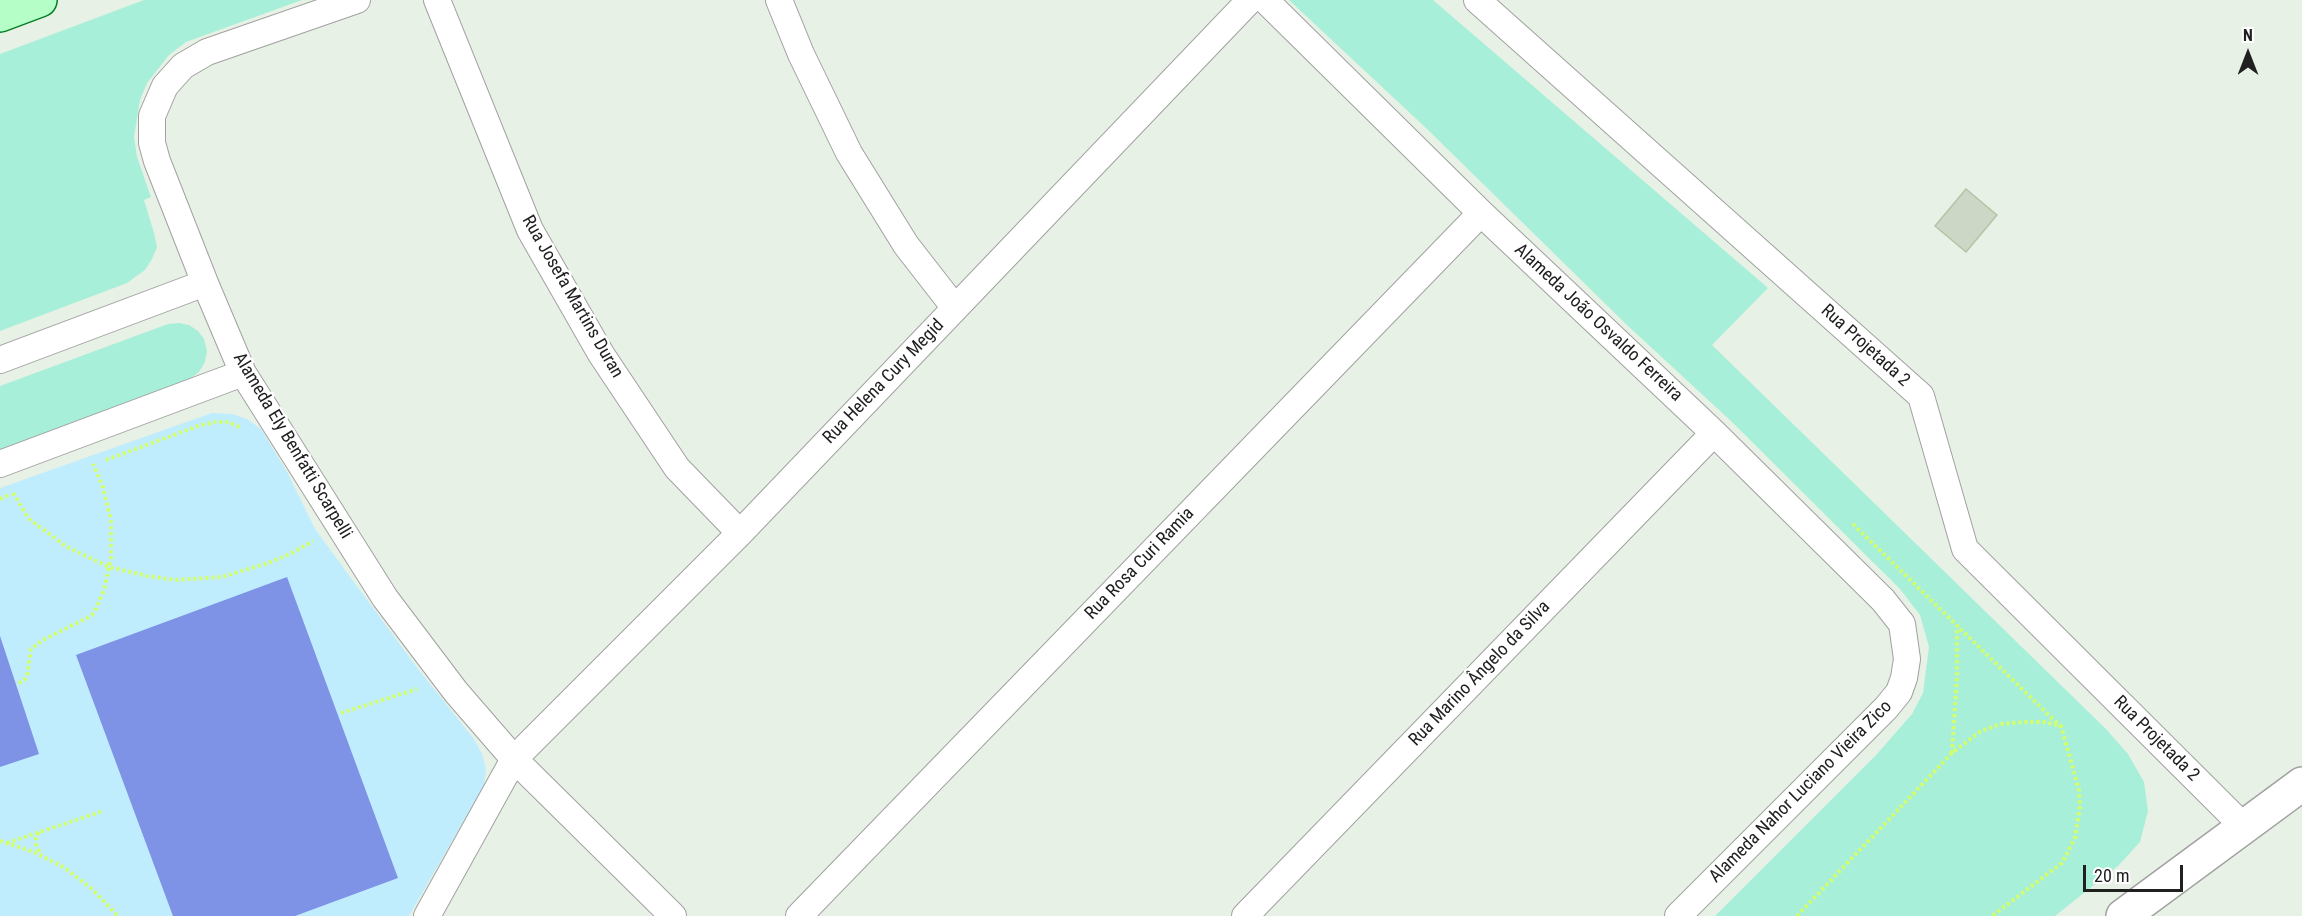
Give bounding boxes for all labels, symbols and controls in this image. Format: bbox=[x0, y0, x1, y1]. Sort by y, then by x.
north arrow bbox=[2218, 24, 2278, 84]
text: N bbox=[2243, 26, 2253, 45]
street label: Rua Josefa Martins Duran bbox=[517, 212, 627, 382]
street label: Alameda João Osvaldo Ferreira bbox=[1510, 239, 1686, 407]
street label: Rua Projetada 2 bbox=[1816, 300, 1914, 392]
street label: Rua Helena Cury Megid bbox=[819, 315, 949, 449]
street label: Alameda Ely Benfatti Scarpelli bbox=[228, 349, 356, 543]
street label: Rua Rosa Curi Ramia bbox=[1081, 503, 1199, 625]
street label: Rua Marino Ângelo da Silva bbox=[1405, 597, 1555, 751]
street label: Rua Projetada 2 bbox=[2109, 692, 2203, 786]
street label: Alameda Nahor Luciano Vieira Zico bbox=[1705, 696, 1897, 888]
scale bar bbox=[2086, 853, 2186, 891]
text: 20 m bbox=[2094, 865, 2129, 886]

